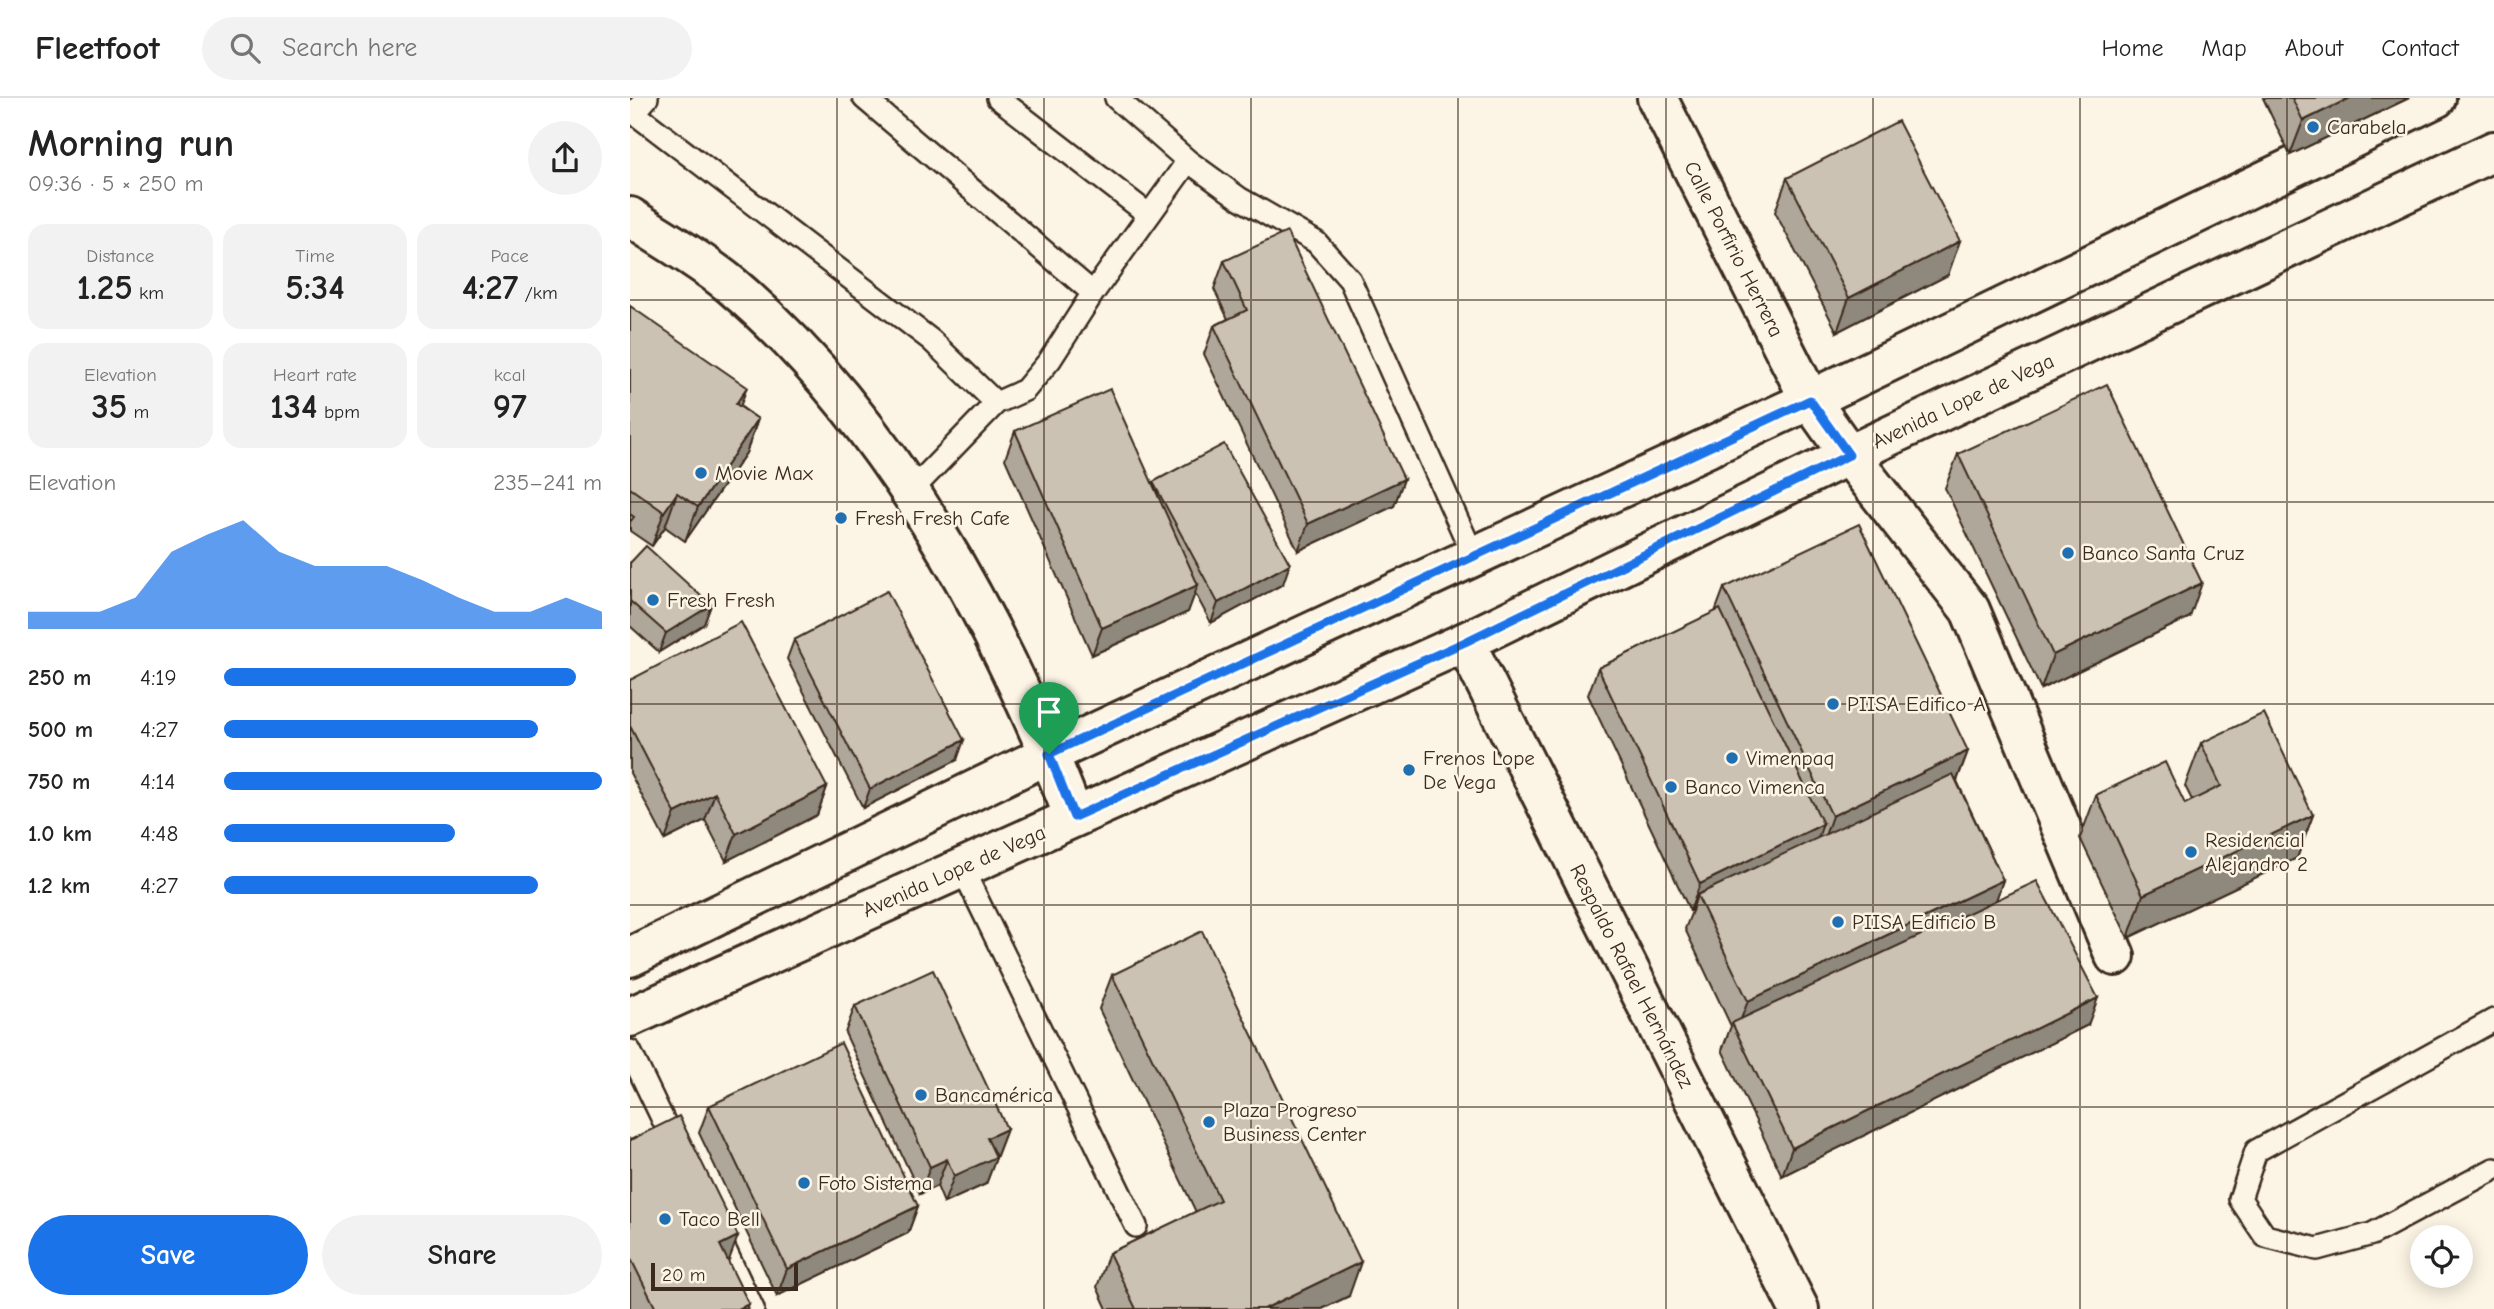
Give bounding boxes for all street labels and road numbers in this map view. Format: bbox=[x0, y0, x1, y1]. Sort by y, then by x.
street label: Calle Porfirio Herrera bbox=[1679, 157, 1789, 341]
street label: Avenida Lope de Vega bbox=[1868, 348, 2058, 454]
street label: Avenida Lope de Vega bbox=[859, 820, 1049, 922]
street label: Respaldo Rafael Hernández bbox=[1565, 860, 1699, 1092]

